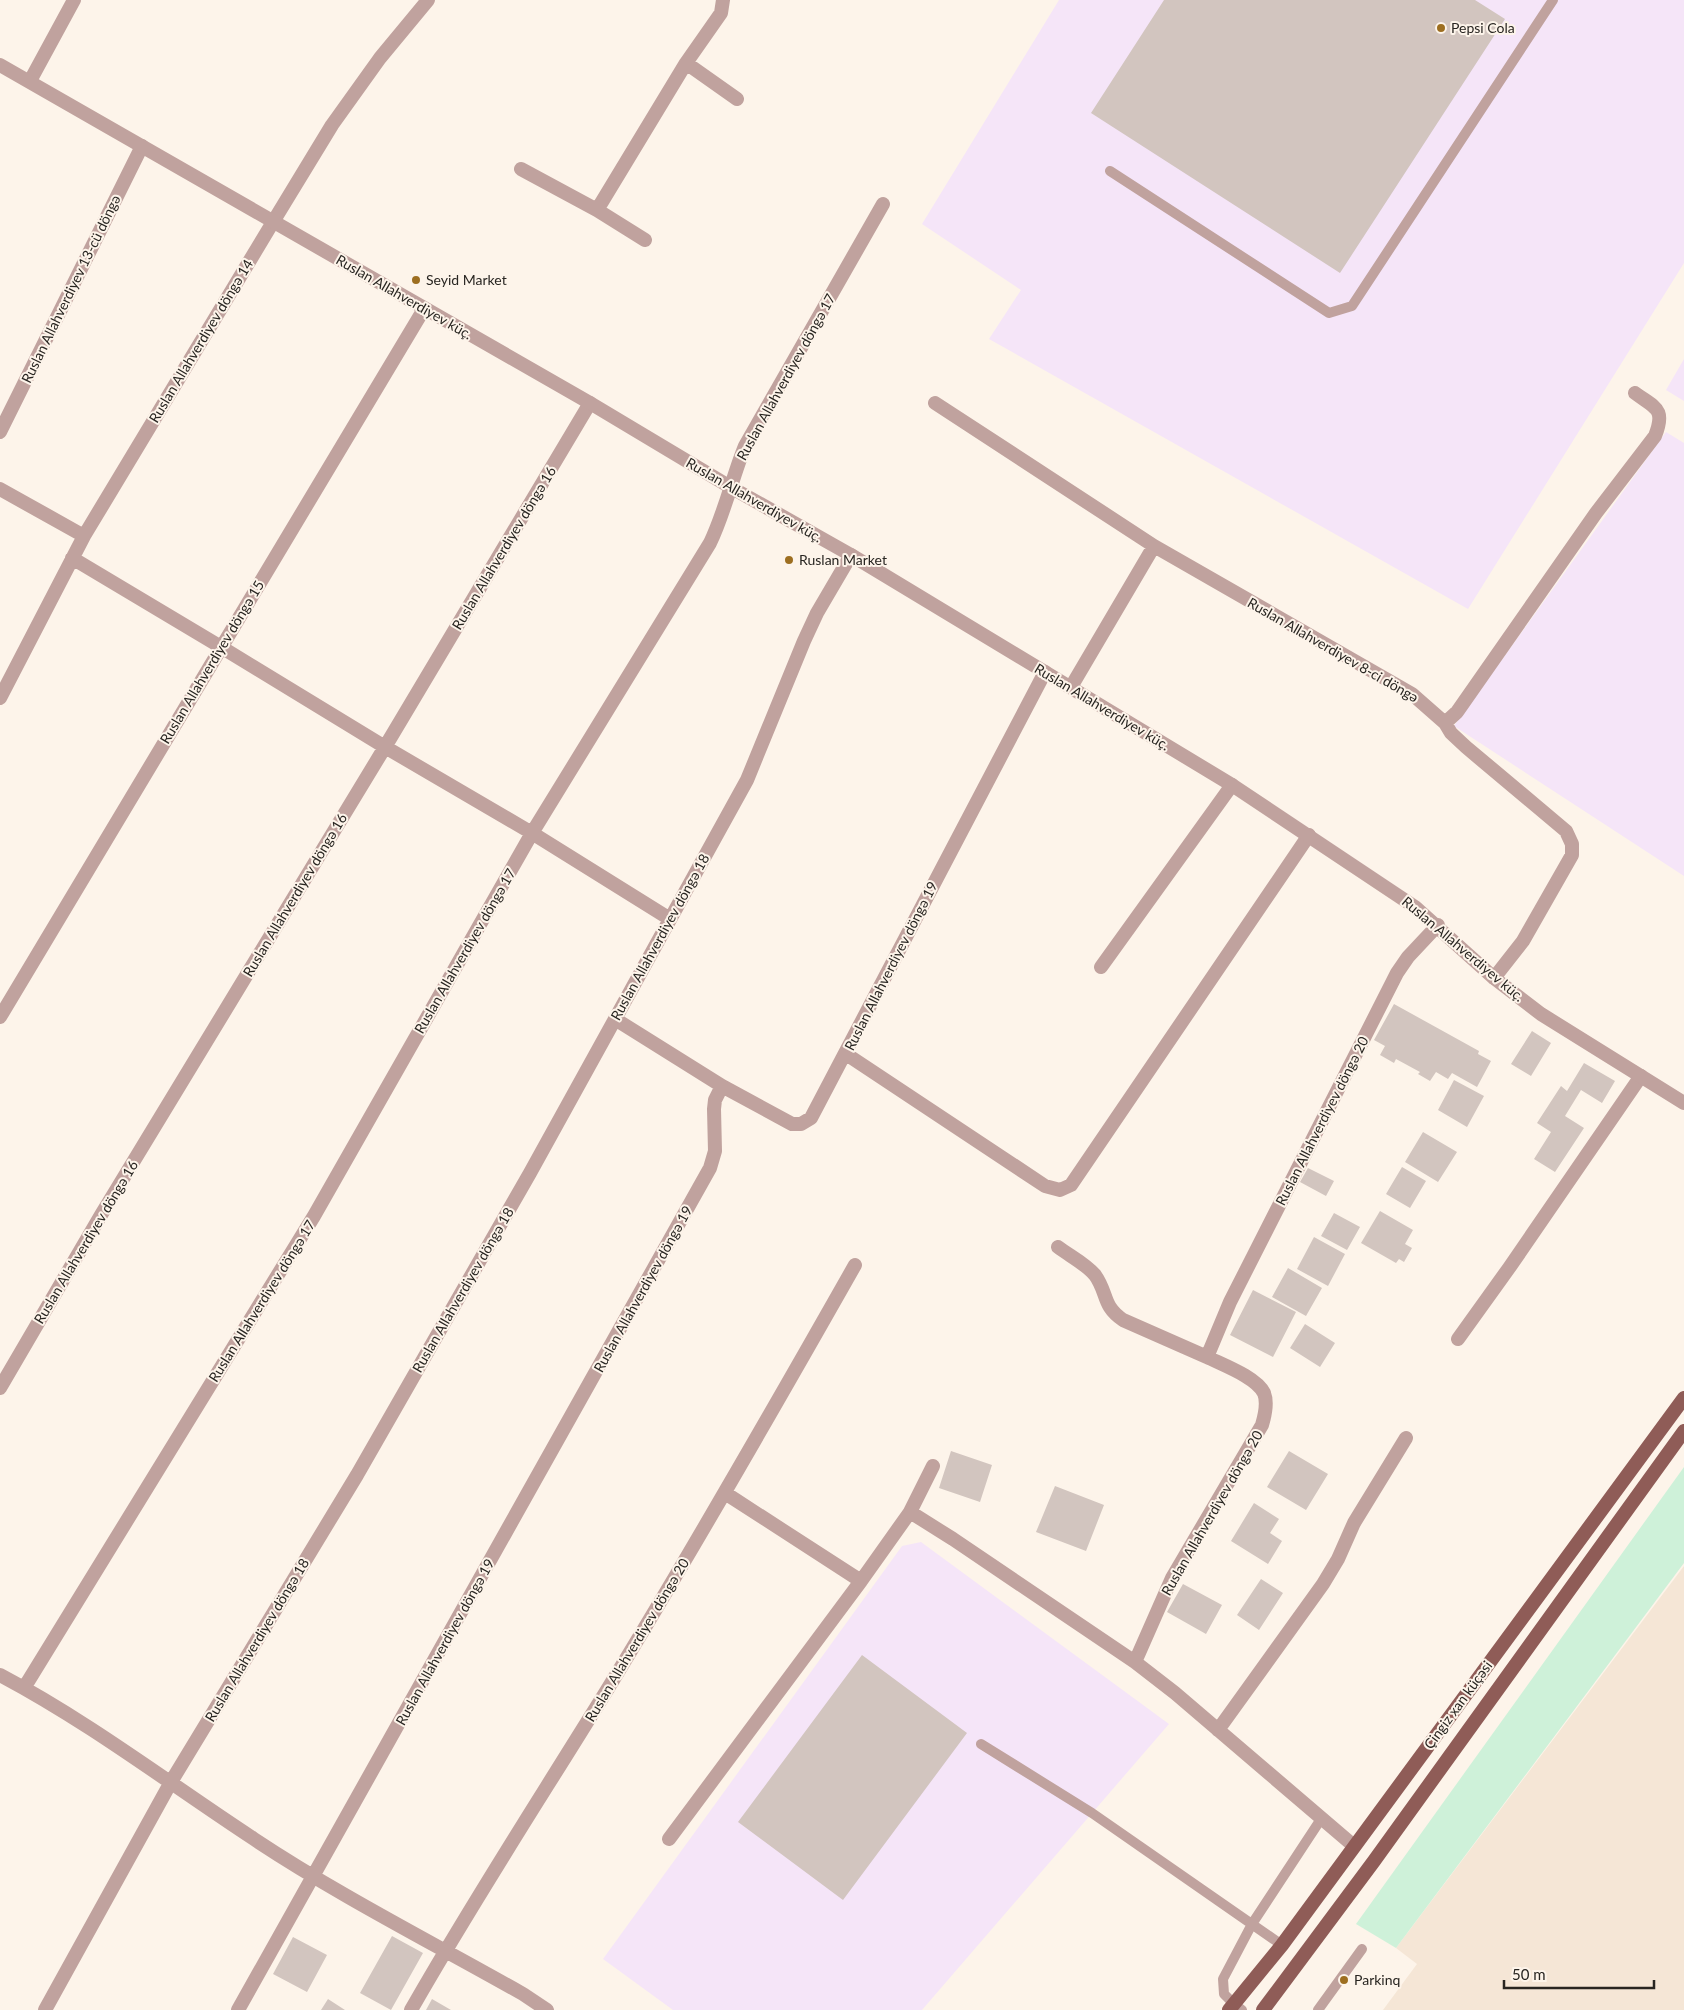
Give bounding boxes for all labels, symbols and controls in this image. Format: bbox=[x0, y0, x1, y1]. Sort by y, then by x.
place label: Pepsi Cola bbox=[1451, 19, 1515, 36]
marker: Pepsi Cola bbox=[1435, 22, 1447, 34]
street label: Ruslan Allahverdiyev 13-cü döngə bbox=[18, 192, 124, 386]
street label: Ruslan Allahverdiyev küç. bbox=[333, 251, 475, 343]
street label: Ruslan Allahverdiyev döngə 14 bbox=[145, 256, 256, 425]
place label: Seyid Market bbox=[426, 271, 507, 288]
marker: Seyid Market bbox=[410, 274, 422, 286]
street label: Ruslan Allahverdiyev döngə 17 bbox=[733, 291, 838, 463]
street label: Ruslan Allahverdiyev küç. bbox=[683, 454, 825, 546]
street label: Ruslan Allahverdiyev döngə 16 bbox=[448, 463, 559, 632]
place label: Ruslan Market bbox=[799, 551, 887, 568]
marker: Ruslan Market bbox=[783, 554, 795, 566]
street label: Ruslan Allahverdiyev döngə 15 bbox=[156, 577, 267, 746]
street label: Ruslan Allahverdiyev 8-ci döngə bbox=[1245, 594, 1422, 706]
street label: Ruslan Allahverdiyev küç. bbox=[1032, 660, 1173, 754]
street label: Ruslan Allahverdiyev döngə 16 bbox=[239, 810, 350, 979]
street label: Ruslan Allahverdiyev döngə 18 bbox=[607, 851, 712, 1023]
street label: Ruslan Allahverdiyev döngə 17 bbox=[410, 865, 519, 1036]
street label: Ruslan Allahverdiyev döngə 19 bbox=[840, 878, 941, 1053]
street label: Ruslan Allahverdiyev küç. bbox=[1399, 893, 1528, 1005]
street label: Ruslan Allahverdiyev döngə 20 bbox=[1271, 1033, 1372, 1208]
street label: Ruslan Allahverdiyev döngə 16 bbox=[30, 1157, 141, 1326]
street label: Ruslan Allahverdiyev döngə 19 bbox=[590, 1203, 695, 1375]
street label: Ruslan Allahverdiyev döngə 18 bbox=[408, 1204, 517, 1375]
street label: Ruslan Allahverdiyev döngə 17 bbox=[205, 1217, 318, 1385]
street label: Ruslan Allahverdiyev döngə 20 bbox=[1157, 1427, 1266, 1598]
street label: Ruslan Allahverdiyev döngə 18 bbox=[201, 1555, 312, 1724]
street label: Ruslan Allahverdiyev döngə 20 bbox=[581, 1555, 692, 1724]
street label: Ruslan Allahverdiyev döngə 19 bbox=[392, 1556, 497, 1728]
street label: Çingiz xan küçəsi bbox=[1420, 1657, 1495, 1752]
scale bar bbox=[1504, 1958, 1654, 1990]
text: 50 m bbox=[1512, 1965, 1546, 1983]
place label: Parkinq bbox=[1354, 1971, 1400, 1988]
marker: Parkinq bbox=[1338, 1974, 1350, 1986]

